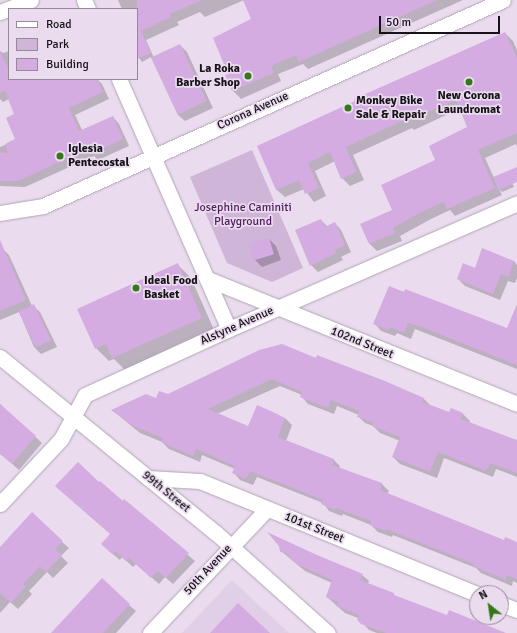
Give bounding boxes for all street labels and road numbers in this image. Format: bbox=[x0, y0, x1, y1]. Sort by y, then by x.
street label: Corona Avenue bbox=[215, 89, 291, 133]
street label: Alstyne Avenue bbox=[198, 303, 276, 349]
street label: 102nd Street bbox=[329, 324, 395, 362]
street label: 99th Street bbox=[139, 468, 193, 516]
street label: 101st Street bbox=[282, 510, 346, 546]
street label: 50th Avenue bbox=[181, 542, 235, 598]

